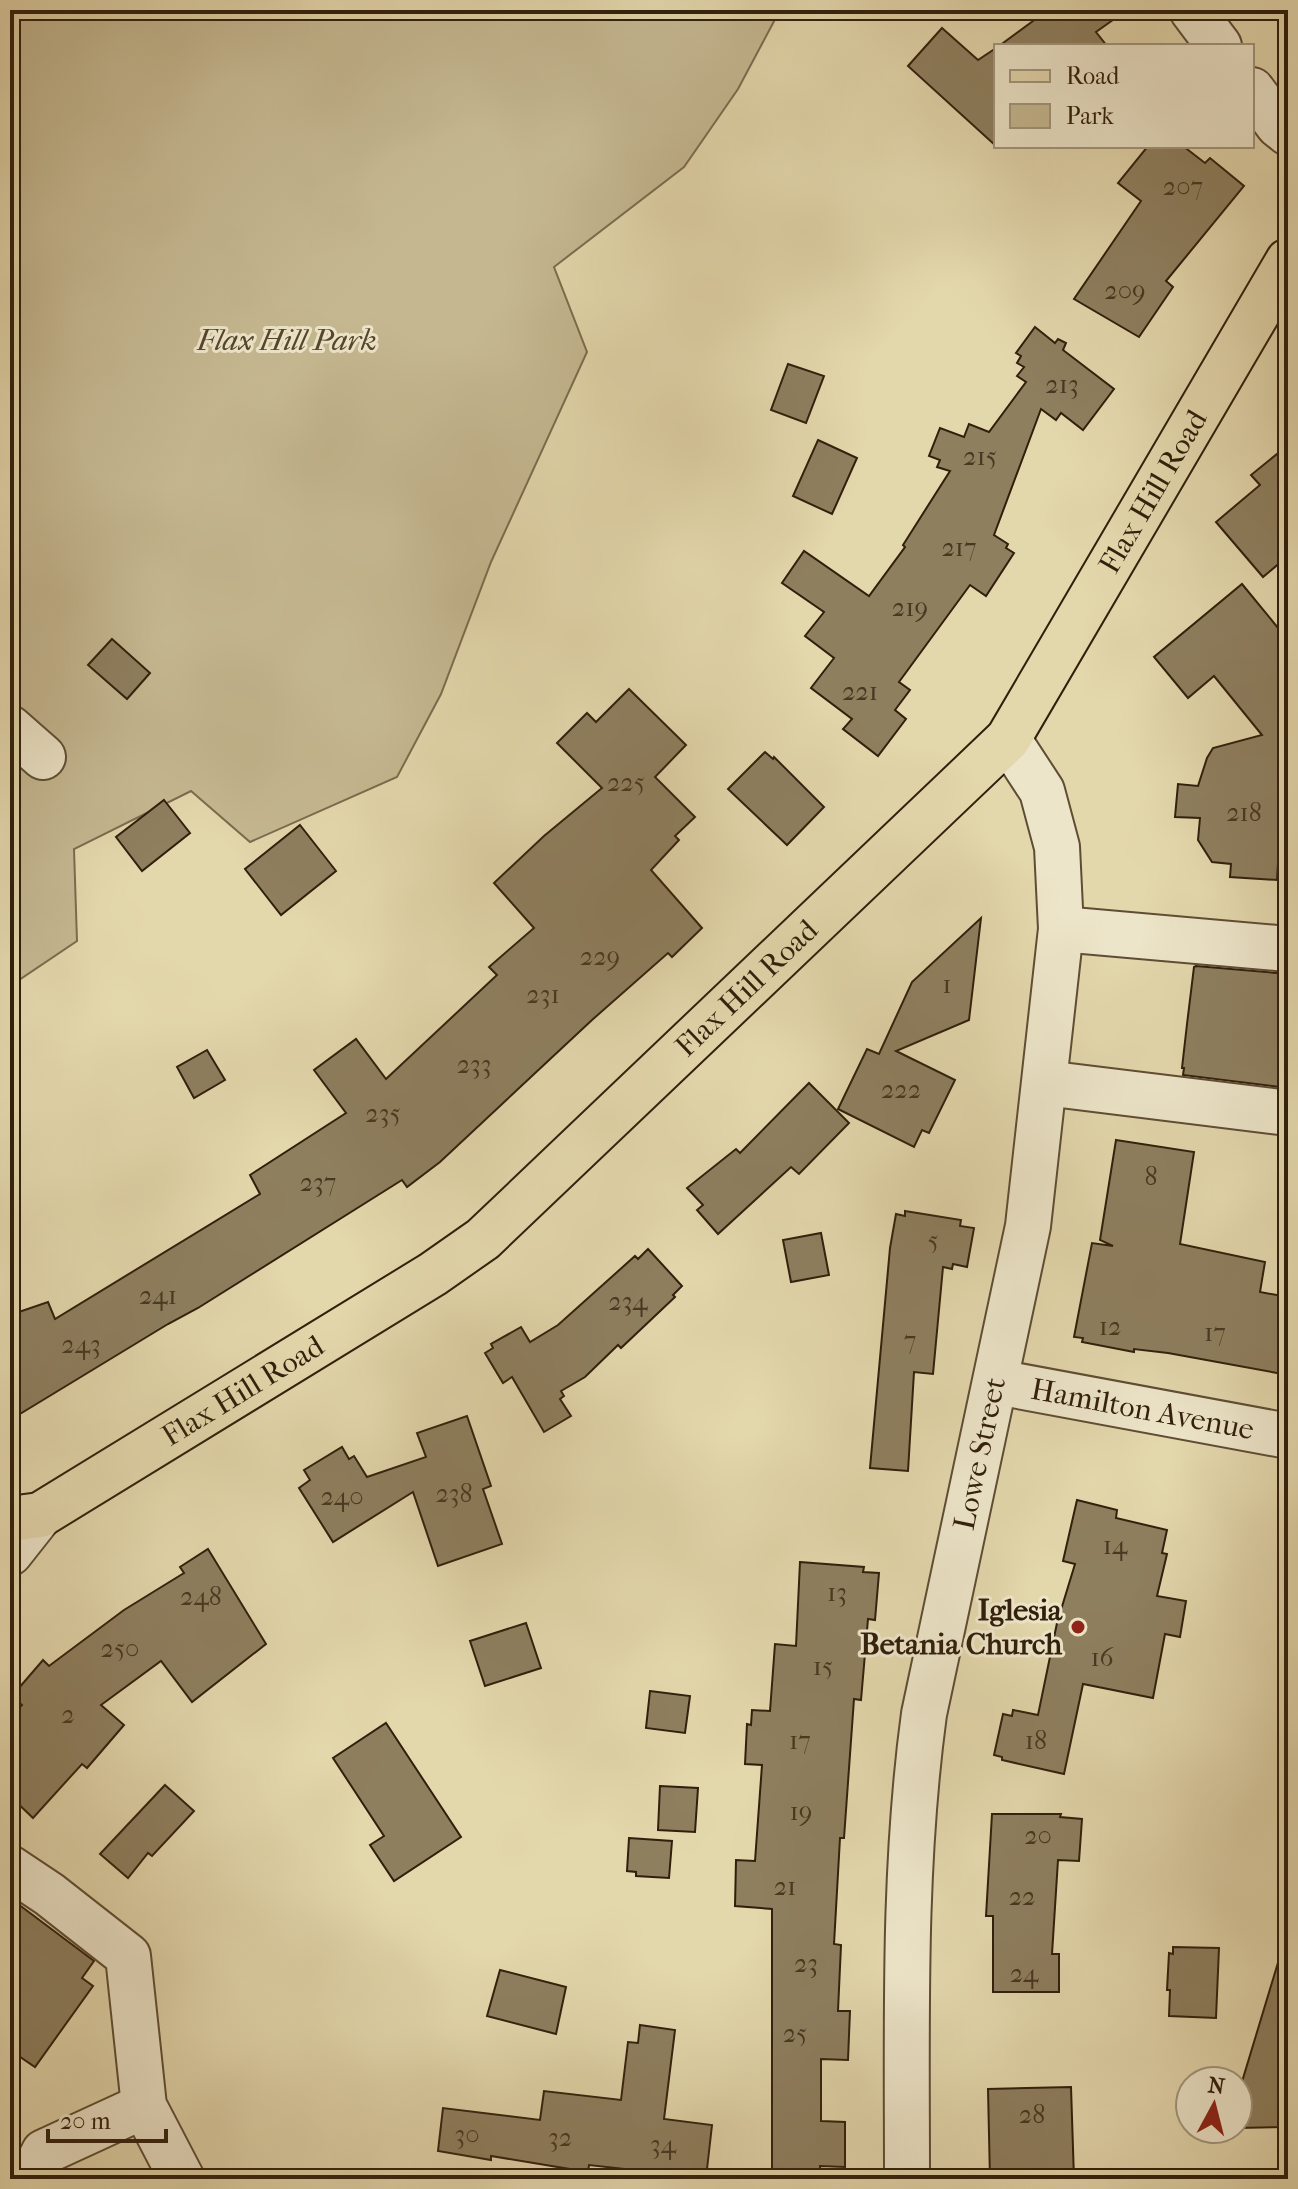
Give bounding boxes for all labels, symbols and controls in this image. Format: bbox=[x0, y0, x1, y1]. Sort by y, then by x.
legend bbox=[994, 44, 1254, 148]
text: Road bbox=[1066, 62, 1120, 90]
text: Park bbox=[1066, 102, 1114, 130]
house number: 207 bbox=[1163, 171, 1203, 202]
house number: 209 bbox=[1104, 275, 1146, 306]
park label: Flax Hill Park bbox=[196, 323, 377, 358]
house number: 213 bbox=[1045, 369, 1079, 400]
street label: Flax Hill Road bbox=[1092, 403, 1215, 579]
house number: 215 bbox=[963, 441, 997, 472]
house number: 217 bbox=[941, 532, 977, 563]
house number: 219 bbox=[892, 592, 928, 623]
house number: 221 bbox=[842, 676, 878, 707]
house number: 225 bbox=[607, 767, 645, 798]
house number: 218 bbox=[1226, 797, 1262, 828]
street label: Flax Hill Road bbox=[668, 912, 825, 1064]
house number: 229 bbox=[580, 941, 620, 972]
house number: 1 bbox=[942, 969, 952, 1000]
house number: 231 bbox=[526, 979, 560, 1010]
house number: 233 bbox=[457, 1049, 491, 1080]
house number: 222 bbox=[881, 1074, 921, 1105]
house number: 235 bbox=[365, 1098, 401, 1129]
house number: 8 bbox=[1144, 1161, 1158, 1192]
house number: 237 bbox=[300, 1167, 336, 1198]
house number: 5 bbox=[927, 1225, 939, 1256]
house number: 241 bbox=[139, 1280, 177, 1311]
house number: 234 bbox=[608, 1286, 648, 1317]
house number: 12 bbox=[1099, 1311, 1121, 1342]
house number: 17 bbox=[1204, 1317, 1226, 1348]
house number: 7 bbox=[904, 1325, 916, 1356]
street label: Flax Hill Road bbox=[155, 1328, 330, 1454]
house number: 243 bbox=[61, 1329, 101, 1360]
street label: Hamilton Avenue bbox=[1028, 1371, 1257, 1447]
street label: Lowe Street bbox=[946, 1374, 1013, 1533]
house number: 238 bbox=[435, 1478, 473, 1509]
house number: 240 bbox=[320, 1481, 364, 1512]
house number: 14 bbox=[1103, 1530, 1128, 1561]
house number: 13 bbox=[827, 1577, 847, 1608]
house number: 248 bbox=[180, 1581, 222, 1612]
place label: Iglesia Betania Church bbox=[860, 1593, 1063, 1662]
marker: Iglesia Betania Church bbox=[1069, 1618, 1087, 1636]
house number: 250 bbox=[101, 1633, 139, 1664]
house number: 16 bbox=[1090, 1642, 1115, 1673]
house number: 15 bbox=[813, 1651, 833, 1682]
house number: 2 bbox=[61, 1699, 75, 1730]
house number: 17 bbox=[789, 1725, 811, 1756]
house number: 18 bbox=[1025, 1725, 1047, 1756]
house number: 19 bbox=[790, 1796, 812, 1827]
house number: 20 bbox=[1024, 1820, 1052, 1851]
house number: 21 bbox=[774, 1871, 796, 1902]
house number: 22 bbox=[1009, 1881, 1035, 1912]
house number: 23 bbox=[794, 1948, 818, 1979]
house number: 24 bbox=[1010, 1958, 1039, 1989]
house number: 25 bbox=[783, 2018, 807, 2049]
north arrow bbox=[1174, 2065, 1254, 2145]
text: N bbox=[1206, 2072, 1226, 2100]
scale bar bbox=[48, 2093, 166, 2143]
house number: 28 bbox=[1019, 2099, 1045, 2130]
text: 20 m bbox=[60, 2107, 111, 2135]
house number: 30 bbox=[454, 2119, 480, 2150]
house number: 32 bbox=[548, 2122, 572, 2153]
house number: 34 bbox=[650, 2129, 677, 2160]

